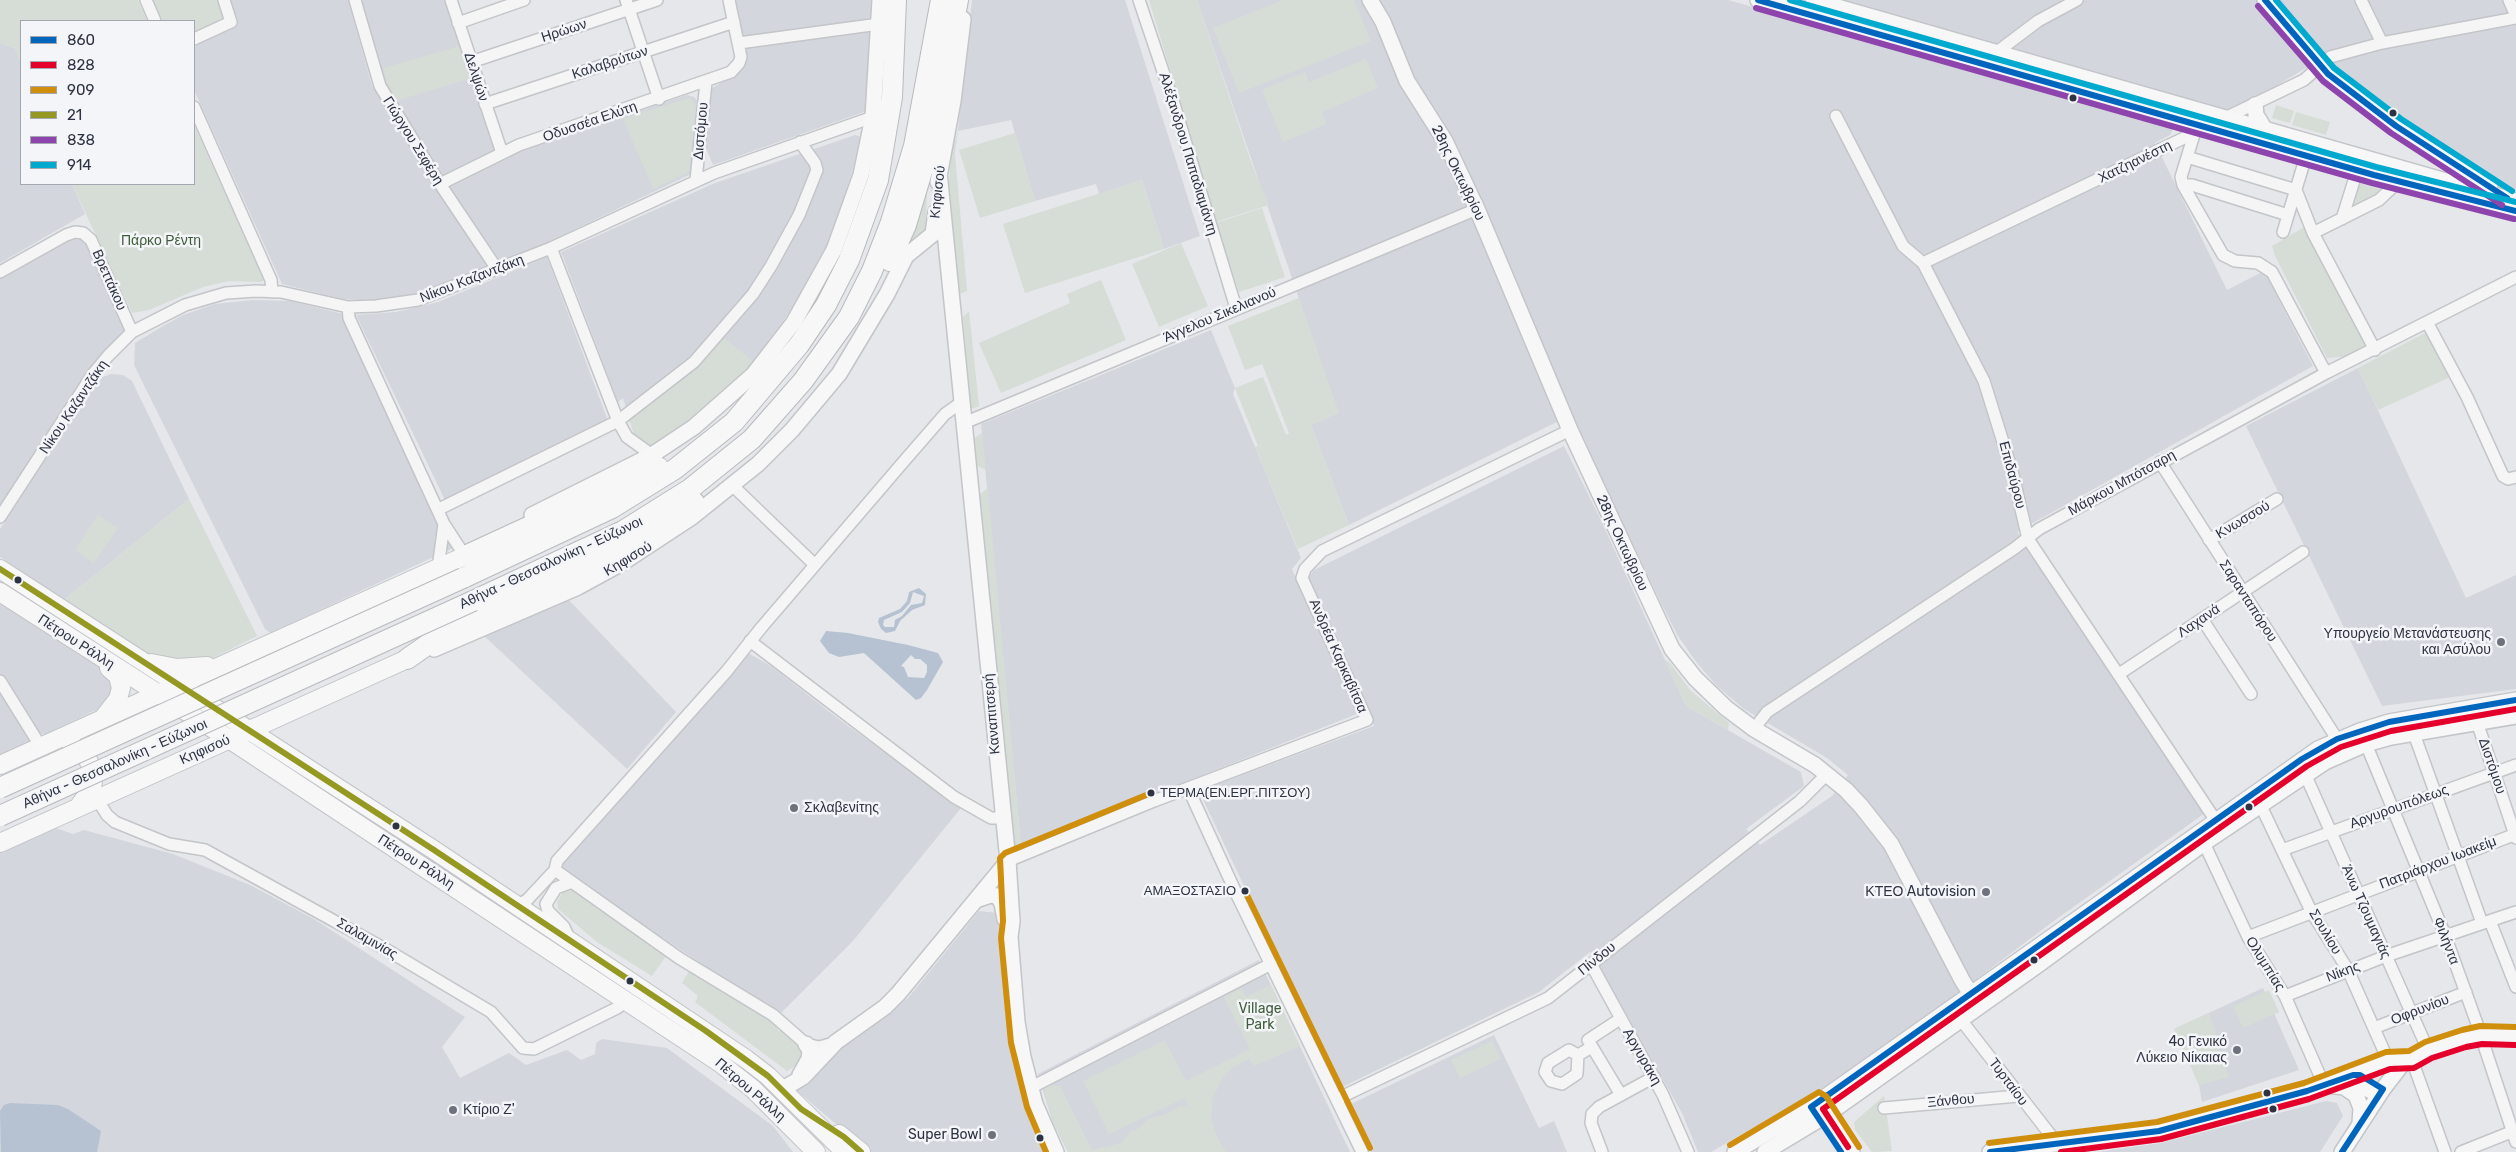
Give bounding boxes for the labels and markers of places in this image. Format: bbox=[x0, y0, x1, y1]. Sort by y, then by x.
unlabelled marker bbox=[2068, 93, 2078, 103]
unlabelled marker bbox=[2388, 108, 2398, 118]
unlabelled marker bbox=[13, 575, 23, 585]
place label: Υπουργείο Μετανάστευσης και Ασύλου bbox=[2324, 626, 2491, 658]
marker: Υπουργείο Μετανάστευσης και Ασύλου bbox=[2495, 636, 2507, 648]
place label: ΤΕΡΜΑ(ΕΝ.ΕΡΓ.ΠΙΤΣΟΥ) bbox=[1160, 785, 1310, 801]
marker: ΤΕΡΜΑ(ΕΝ.ΕΡΓ.ΠΙΤΣΟΥ) bbox=[1146, 788, 1156, 798]
place label: Σκλαβενίτης bbox=[804, 800, 879, 816]
marker: Σκλαβενίτης bbox=[788, 802, 800, 814]
unlabelled marker bbox=[2244, 802, 2254, 812]
unlabelled marker bbox=[391, 821, 401, 831]
place label: ΑΜΑΞΟΣΤΑΣΙΟ bbox=[1144, 883, 1236, 899]
place label: ΚΤΕΟ Autovision bbox=[1865, 884, 1976, 900]
marker: ΑΜΑΞΟΣΤΑΣΙΟ bbox=[1240, 886, 1250, 896]
marker: ΚΤΕΟ Autovision bbox=[1980, 886, 1992, 898]
unlabelled marker bbox=[2029, 955, 2039, 965]
unlabelled marker bbox=[625, 976, 635, 986]
place label: 4ο Γενικό Λύκειο Νίκαιας bbox=[2136, 1034, 2227, 1066]
marker: 4ο Γενικό Λύκειο Νίκαιας bbox=[2231, 1044, 2243, 1056]
unlabelled marker bbox=[2262, 1088, 2272, 1098]
place label: Κτίριο Ζ' bbox=[463, 1102, 515, 1118]
marker: Κτίριο Ζ' bbox=[447, 1104, 459, 1116]
unlabelled marker bbox=[2268, 1104, 2278, 1114]
place label: Super Bowl bbox=[908, 1127, 982, 1143]
marker: Super Bowl bbox=[986, 1129, 998, 1141]
unlabelled marker bbox=[1035, 1133, 1045, 1143]

